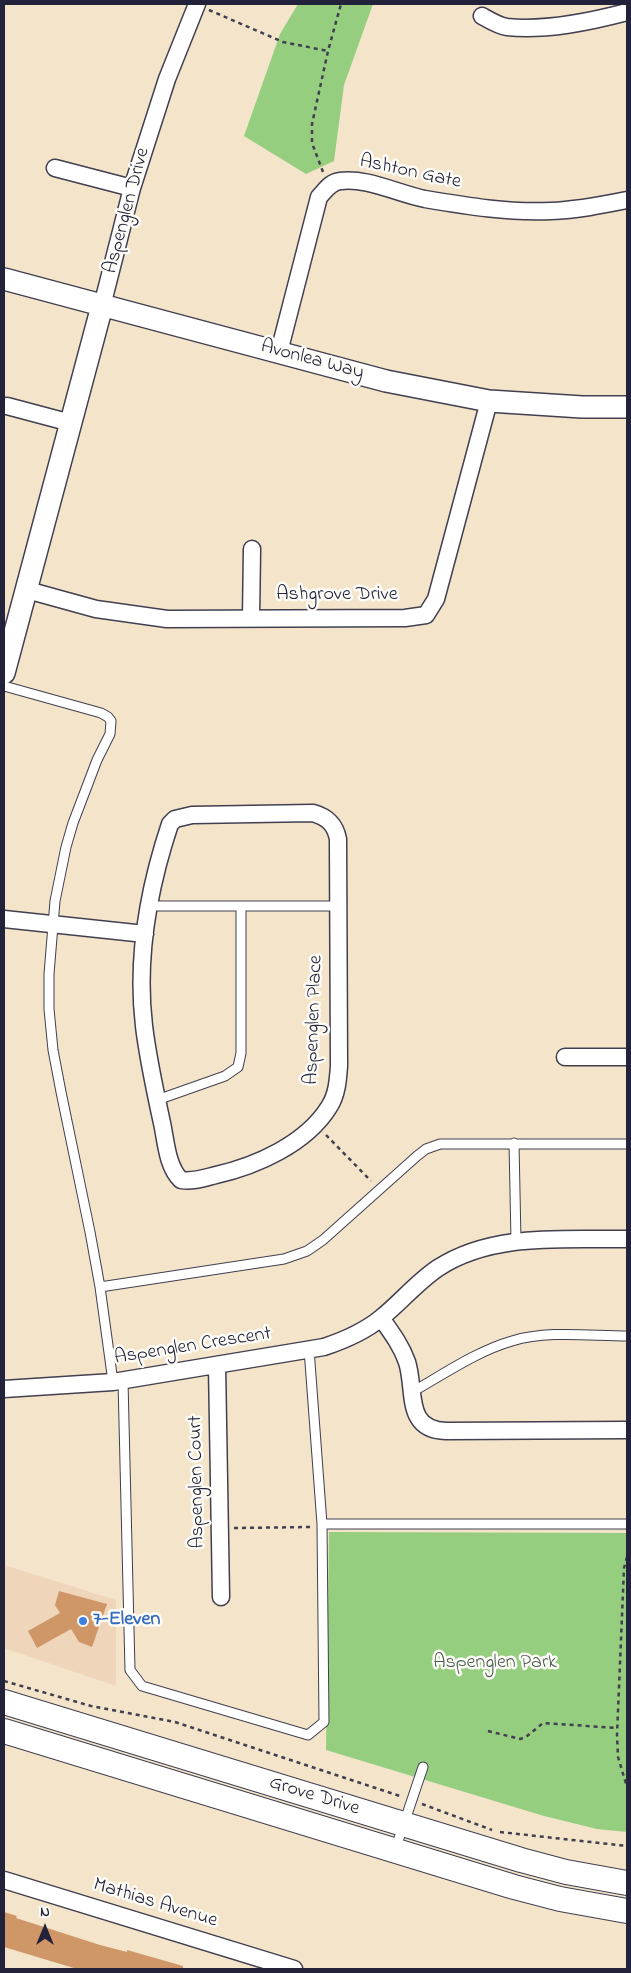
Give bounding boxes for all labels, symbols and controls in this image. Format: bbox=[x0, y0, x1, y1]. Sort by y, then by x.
street label: Aspenglen Drive bbox=[100, 145, 156, 277]
street label: Ashton Gate bbox=[357, 151, 463, 195]
street label: Avonlea Way bbox=[258, 336, 366, 386]
street label: Ashgrove Drive bbox=[276, 584, 398, 608]
street label: Aspenglen Place bbox=[301, 955, 329, 1085]
street label: Aspenglen Crescent bbox=[113, 1323, 273, 1371]
street label: Aspenglen Court bbox=[185, 1415, 211, 1549]
place label: 7-Eleven bbox=[93, 1609, 160, 1633]
marker: 7-Eleven bbox=[77, 1615, 89, 1627]
park label: Aspenglen Park bbox=[433, 1652, 557, 1676]
street label: Grove Drive bbox=[266, 1772, 362, 1822]
street label: Mathias Avenue bbox=[90, 1874, 220, 1934]
text: N bbox=[40, 1902, 50, 1923]
north arrow bbox=[20, 1903, 70, 1953]

